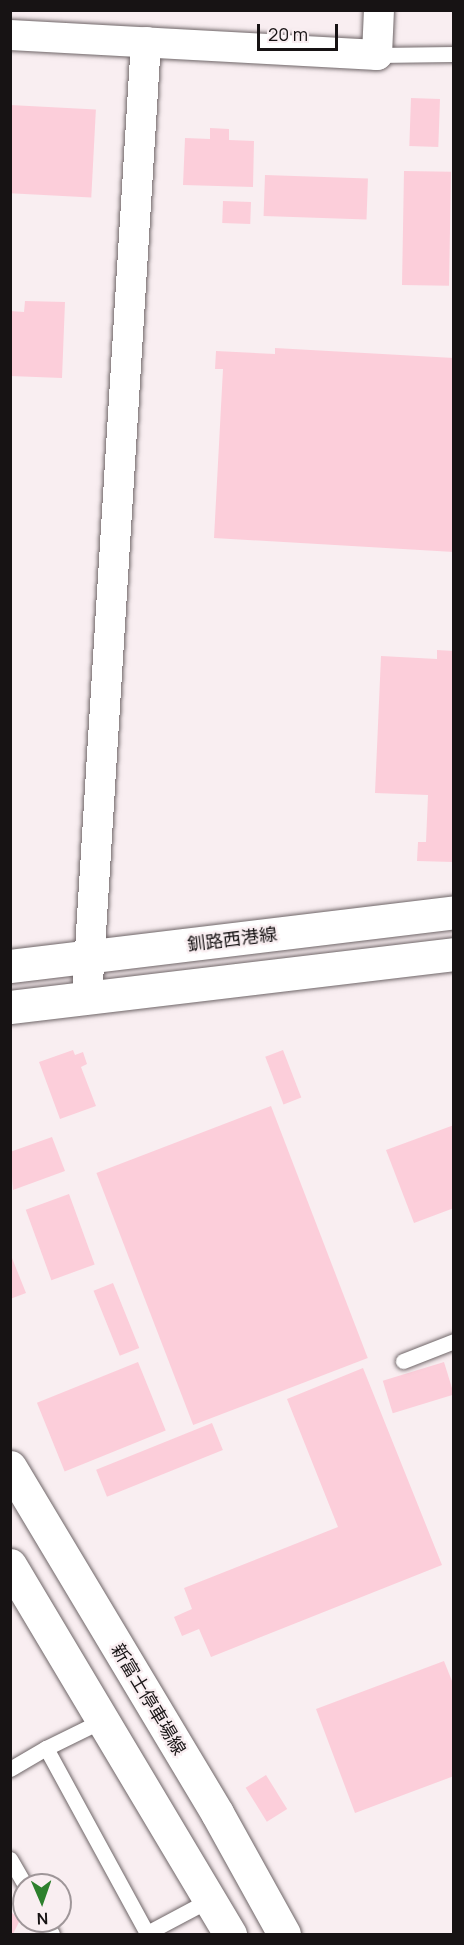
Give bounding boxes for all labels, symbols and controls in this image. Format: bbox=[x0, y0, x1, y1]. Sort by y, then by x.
scale bar bbox=[260, 12, 341, 50]
text: 20 m bbox=[268, 22, 308, 46]
street label: 釧路西港線 bbox=[186, 923, 278, 955]
street label: 新富士停車場線 bbox=[107, 1639, 191, 1759]
north arrow bbox=[12, 1873, 72, 1933]
text: N bbox=[36, 1908, 49, 1930]

